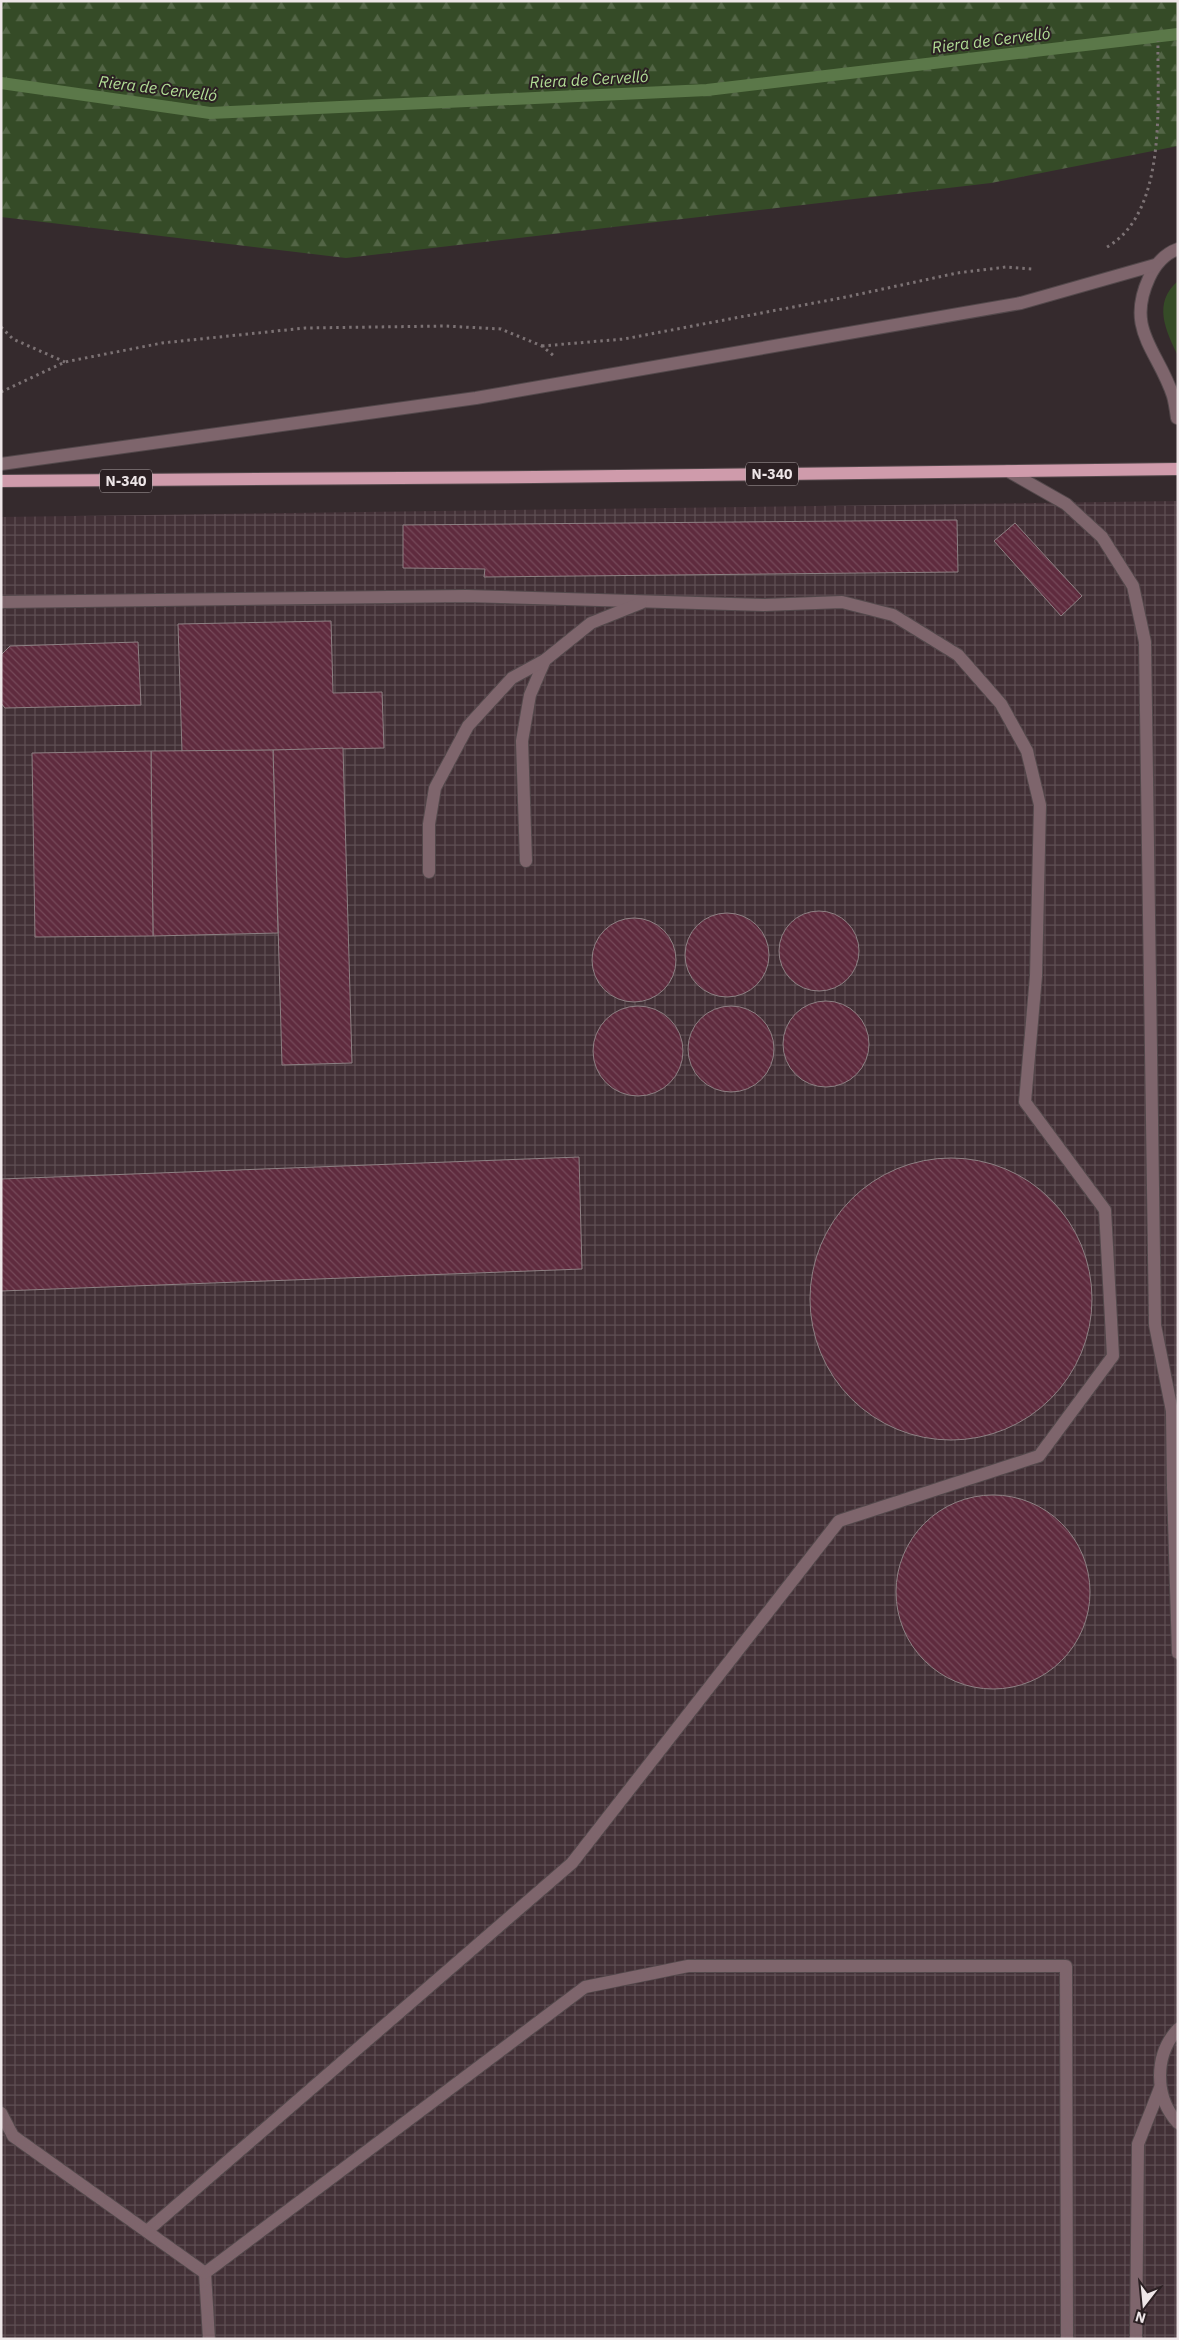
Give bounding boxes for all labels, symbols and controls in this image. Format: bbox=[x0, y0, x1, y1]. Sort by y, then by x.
water label: Riera de Cervelló bbox=[931, 23, 1052, 57]
water label: Riera de Cervelló bbox=[529, 66, 649, 92]
water label: Riera de Cervelló bbox=[98, 71, 219, 105]
road number: N-340 bbox=[746, 462, 798, 486]
road number: N-340 bbox=[100, 470, 152, 492]
north arrow bbox=[1119, 2280, 1169, 2330]
text: N bbox=[1133, 2307, 1148, 2328]

